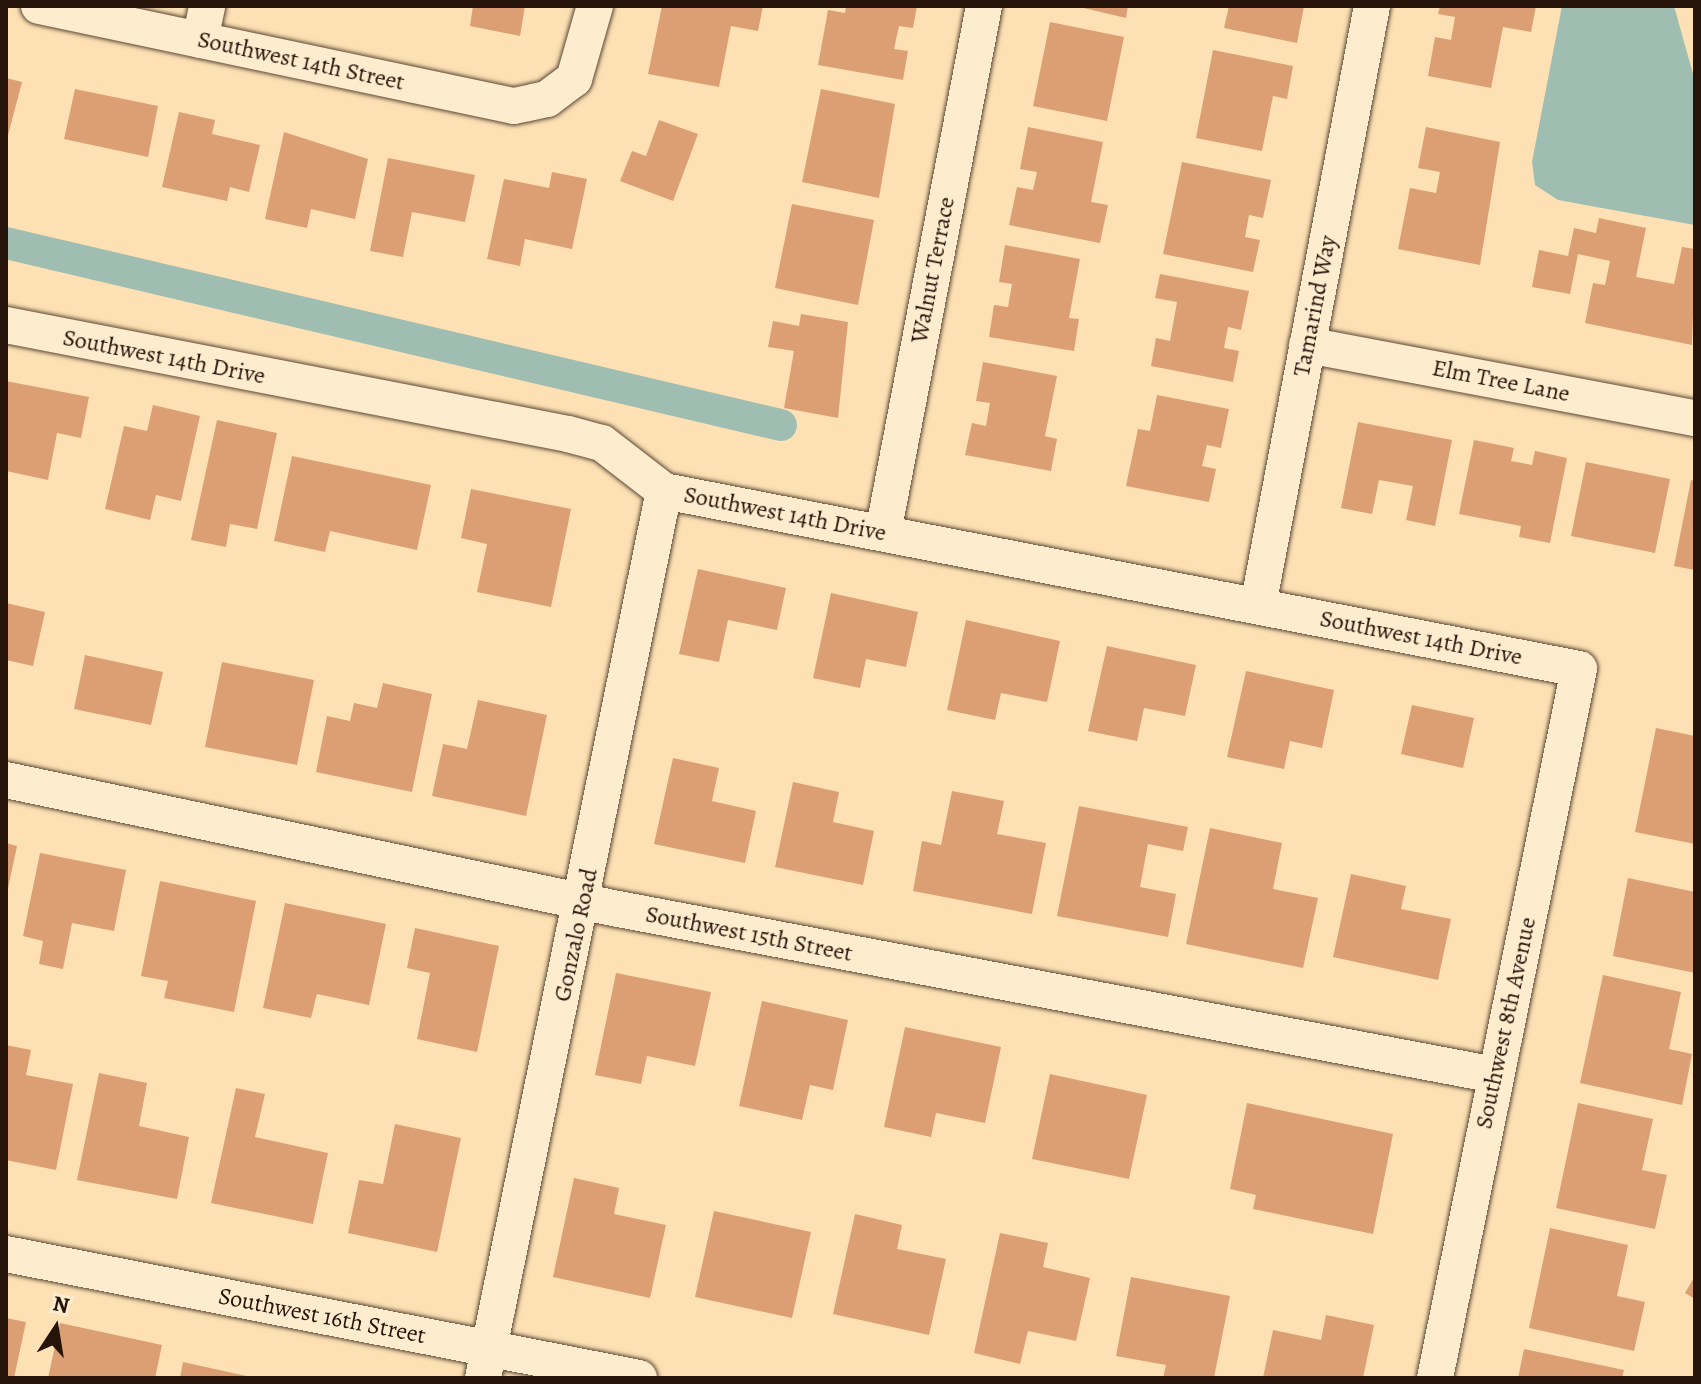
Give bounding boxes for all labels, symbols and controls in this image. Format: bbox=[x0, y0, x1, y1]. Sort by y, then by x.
street label: Southwest 14th Street bbox=[195, 25, 407, 97]
street label: Walnut Terrace bbox=[905, 194, 961, 346]
street label: Tamarind Way bbox=[1287, 233, 1343, 379]
street label: Southwest 14th Drive bbox=[60, 323, 268, 391]
street label: Elm Tree Lane bbox=[1430, 354, 1572, 408]
street label: Southwest 14th Drive bbox=[681, 480, 889, 548]
street label: Southwest 14th Drive bbox=[1317, 604, 1525, 672]
street label: Gonzalo Road bbox=[548, 866, 604, 1004]
street label: Southwest 15th Street bbox=[643, 900, 855, 968]
street label: Southwest 8th Avenue bbox=[1469, 915, 1543, 1131]
street label: Southwest 16th Street bbox=[216, 1282, 428, 1350]
north arrow bbox=[16, 1288, 96, 1368]
text: N bbox=[50, 1288, 72, 1321]

